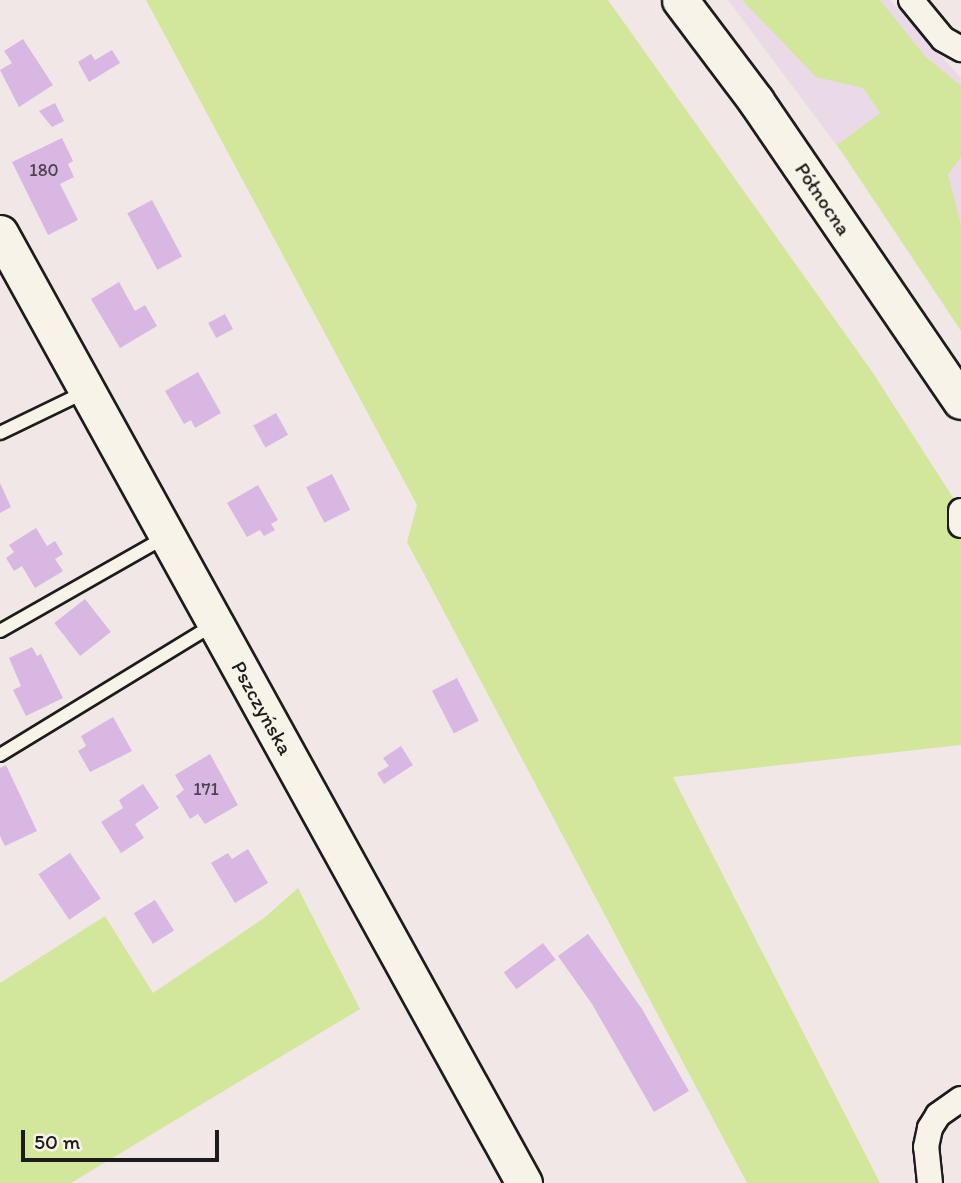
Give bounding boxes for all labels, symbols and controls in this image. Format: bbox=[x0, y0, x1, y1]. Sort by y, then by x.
street label: Północna bbox=[790, 158, 856, 240]
house number: 180 bbox=[29, 159, 59, 181]
street label: Pszczyńska bbox=[226, 657, 298, 759]
house number: 171 bbox=[193, 778, 219, 800]
scale bar bbox=[24, 1116, 222, 1160]
text: 50 m bbox=[34, 1129, 80, 1154]

